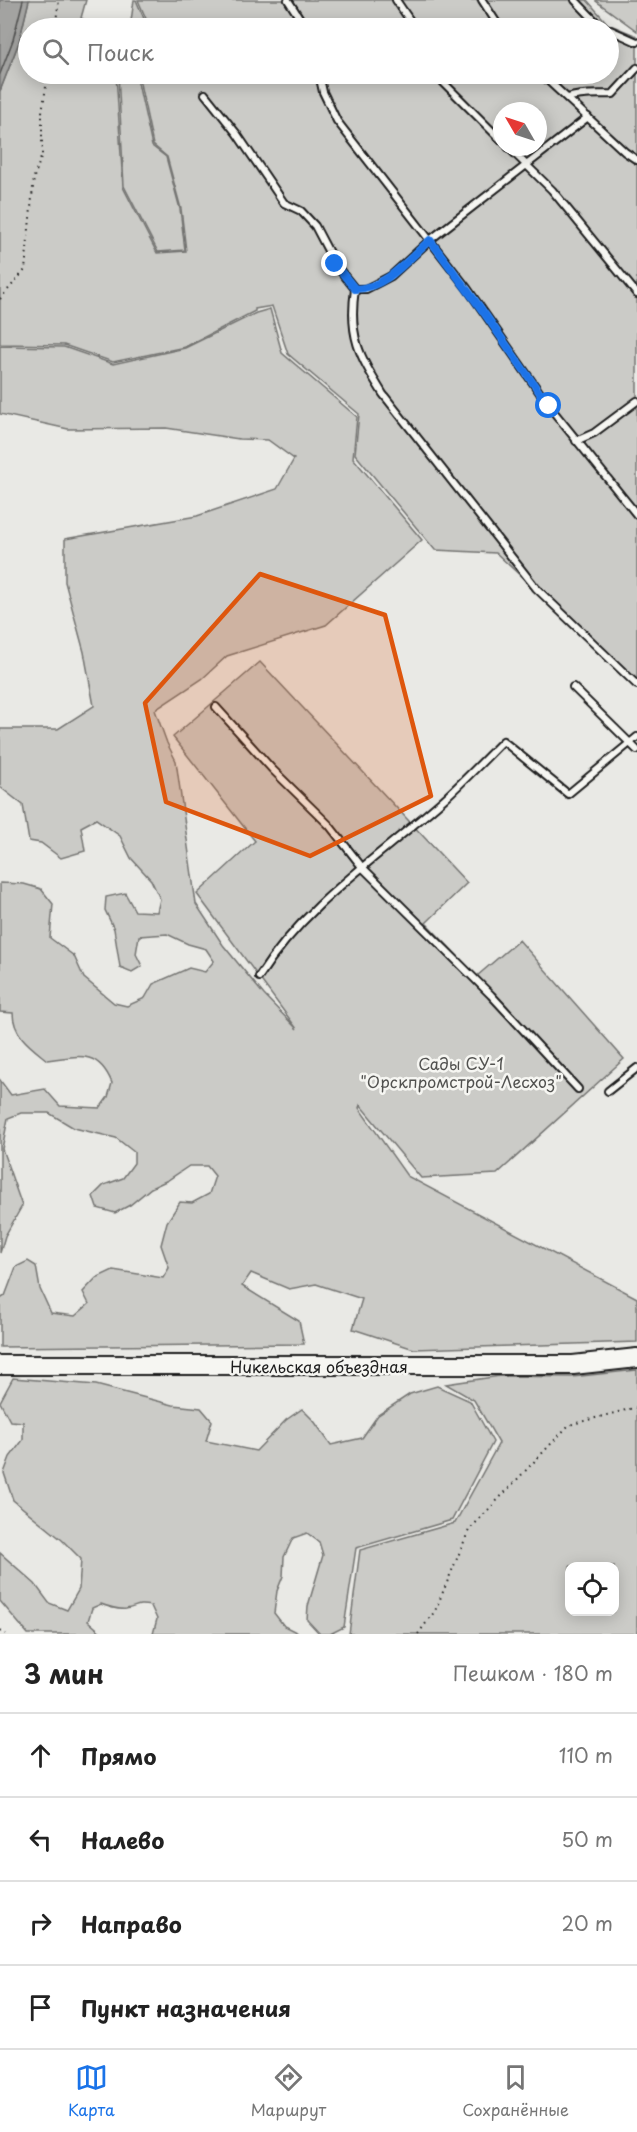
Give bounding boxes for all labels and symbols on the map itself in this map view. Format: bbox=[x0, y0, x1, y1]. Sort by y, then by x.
north arrow bbox=[493, 102, 547, 156]
route end bbox=[321, 250, 347, 276]
route start bbox=[535, 392, 561, 418]
park label: Сады СУ-1 "Орскпромстрой-Лесхоз" bbox=[360, 1051, 562, 1093]
street label: Никельская объездная bbox=[230, 1354, 408, 1378]

